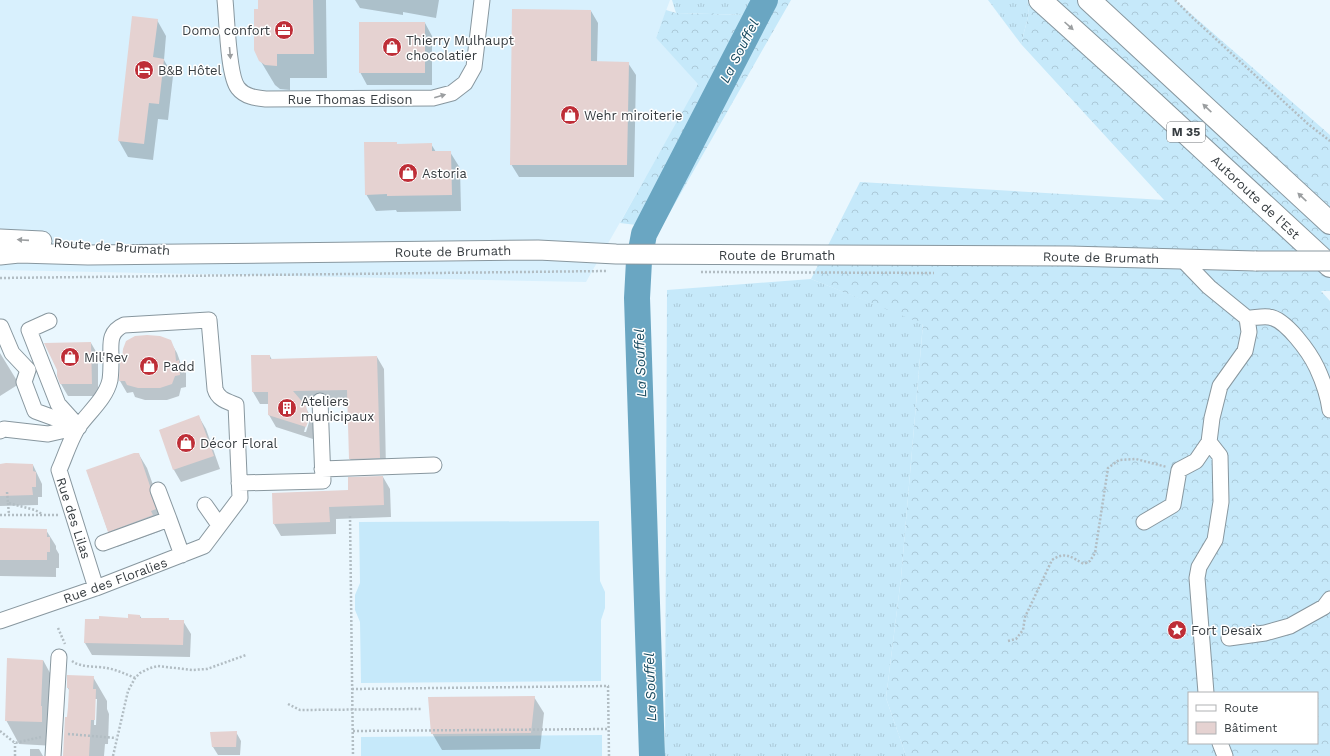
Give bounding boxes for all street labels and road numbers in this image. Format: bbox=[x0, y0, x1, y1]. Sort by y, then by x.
street label: Rue Thomas Edison bbox=[288, 92, 412, 107]
road number: M 35 bbox=[1167, 122, 1205, 142]
street label: Autoroute de l’Est bbox=[1208, 152, 1303, 243]
street label: Route de Brumath bbox=[53, 235, 171, 258]
street label: Route de Brumath bbox=[395, 243, 511, 260]
street label: Route de Brumath bbox=[719, 248, 835, 263]
street label: Route de Brumath bbox=[1043, 249, 1159, 266]
street label: Rue des Lilas bbox=[53, 476, 94, 561]
street label: Rue des Floralies bbox=[61, 555, 169, 606]

